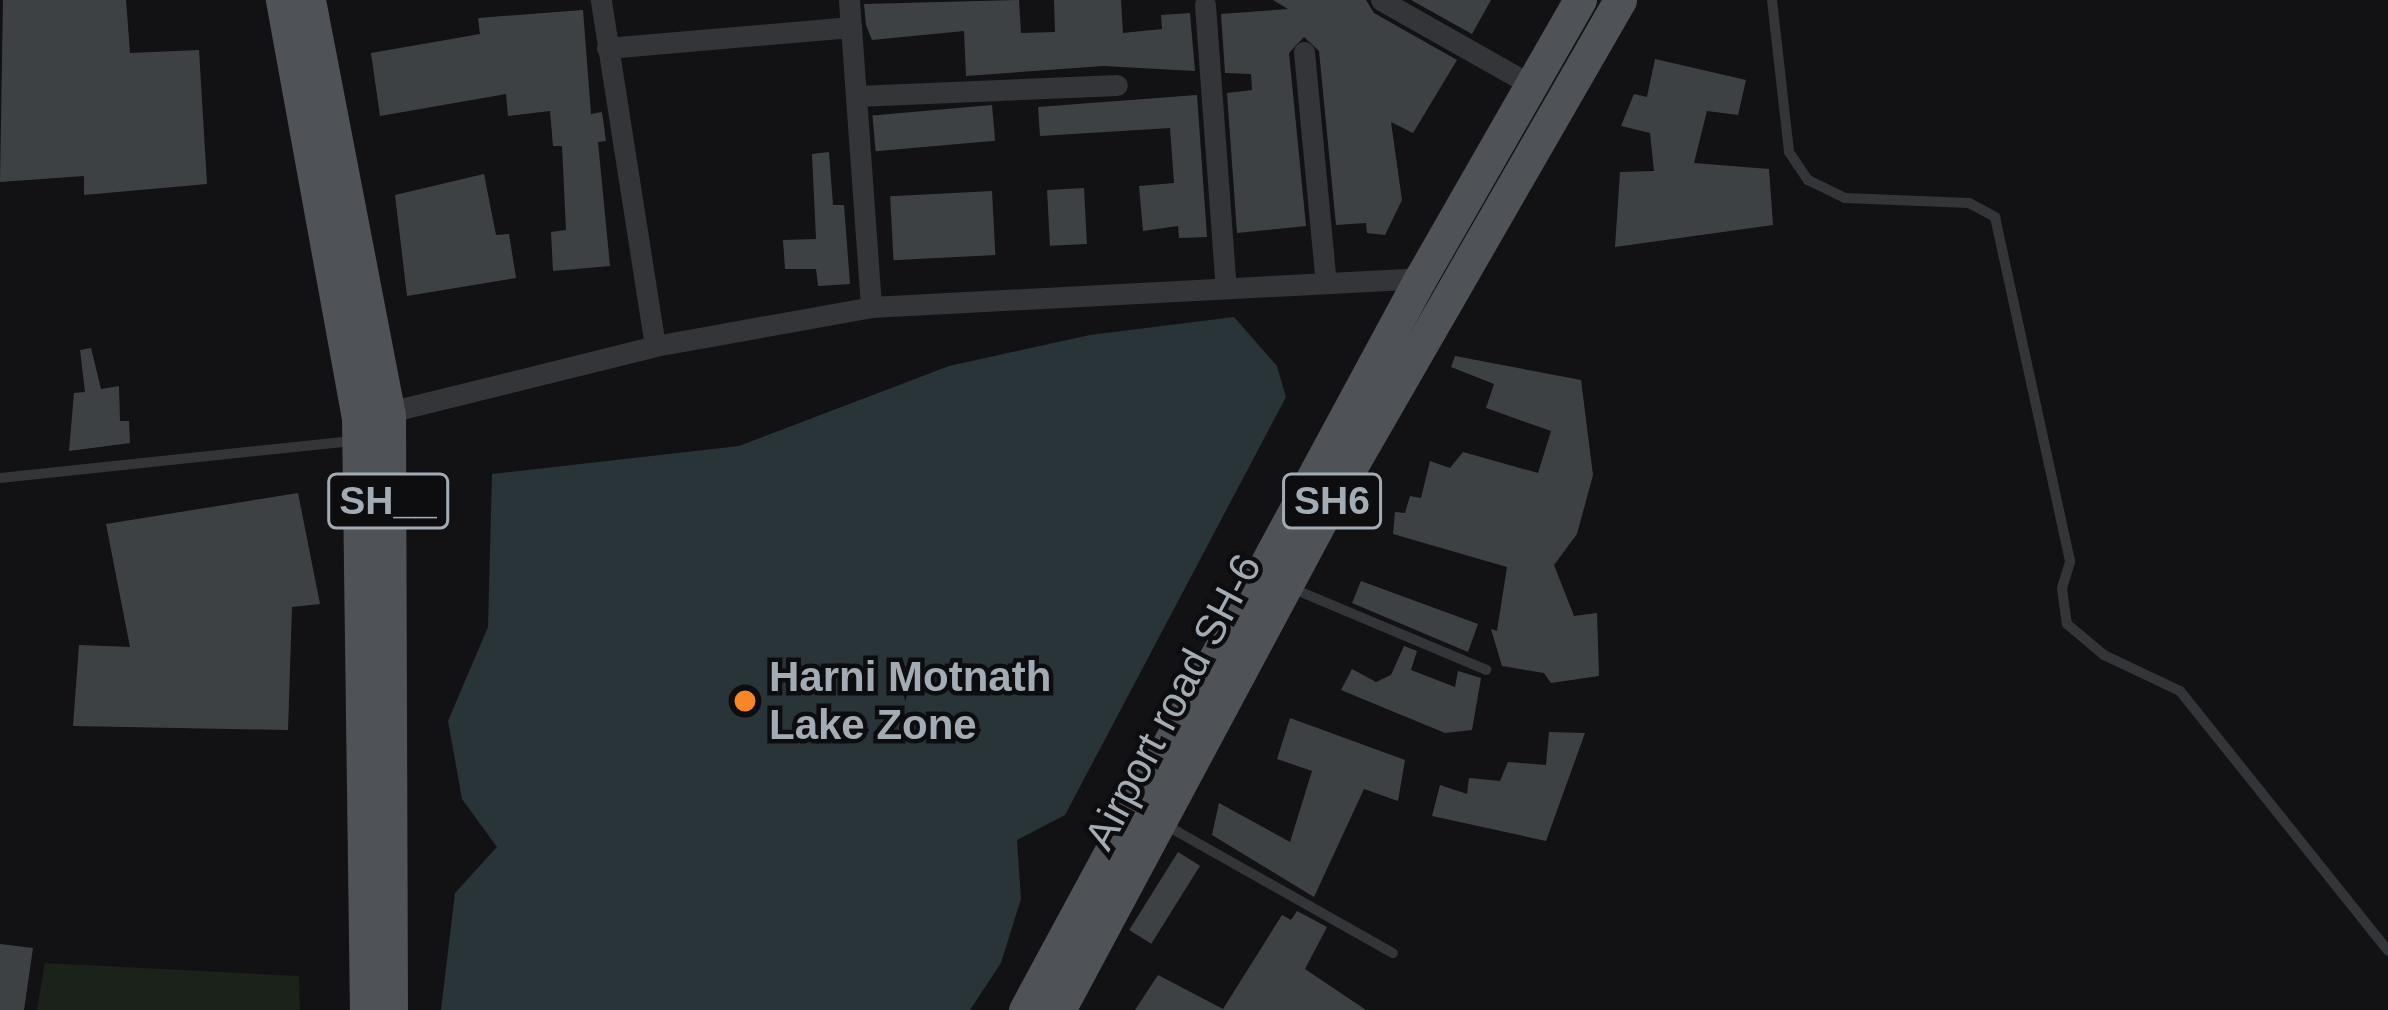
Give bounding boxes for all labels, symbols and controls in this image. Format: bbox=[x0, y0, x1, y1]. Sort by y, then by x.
road number: SH__ bbox=[325, 468, 451, 534]
road number: SH6 bbox=[1281, 468, 1383, 534]
street label: Airport road SH-6 bbox=[1074, 546, 1272, 858]
place label: Harni Motnath Lake Zone bbox=[769, 652, 1051, 750]
marker: Harni Motnath Lake Zone bbox=[732, 688, 758, 714]

